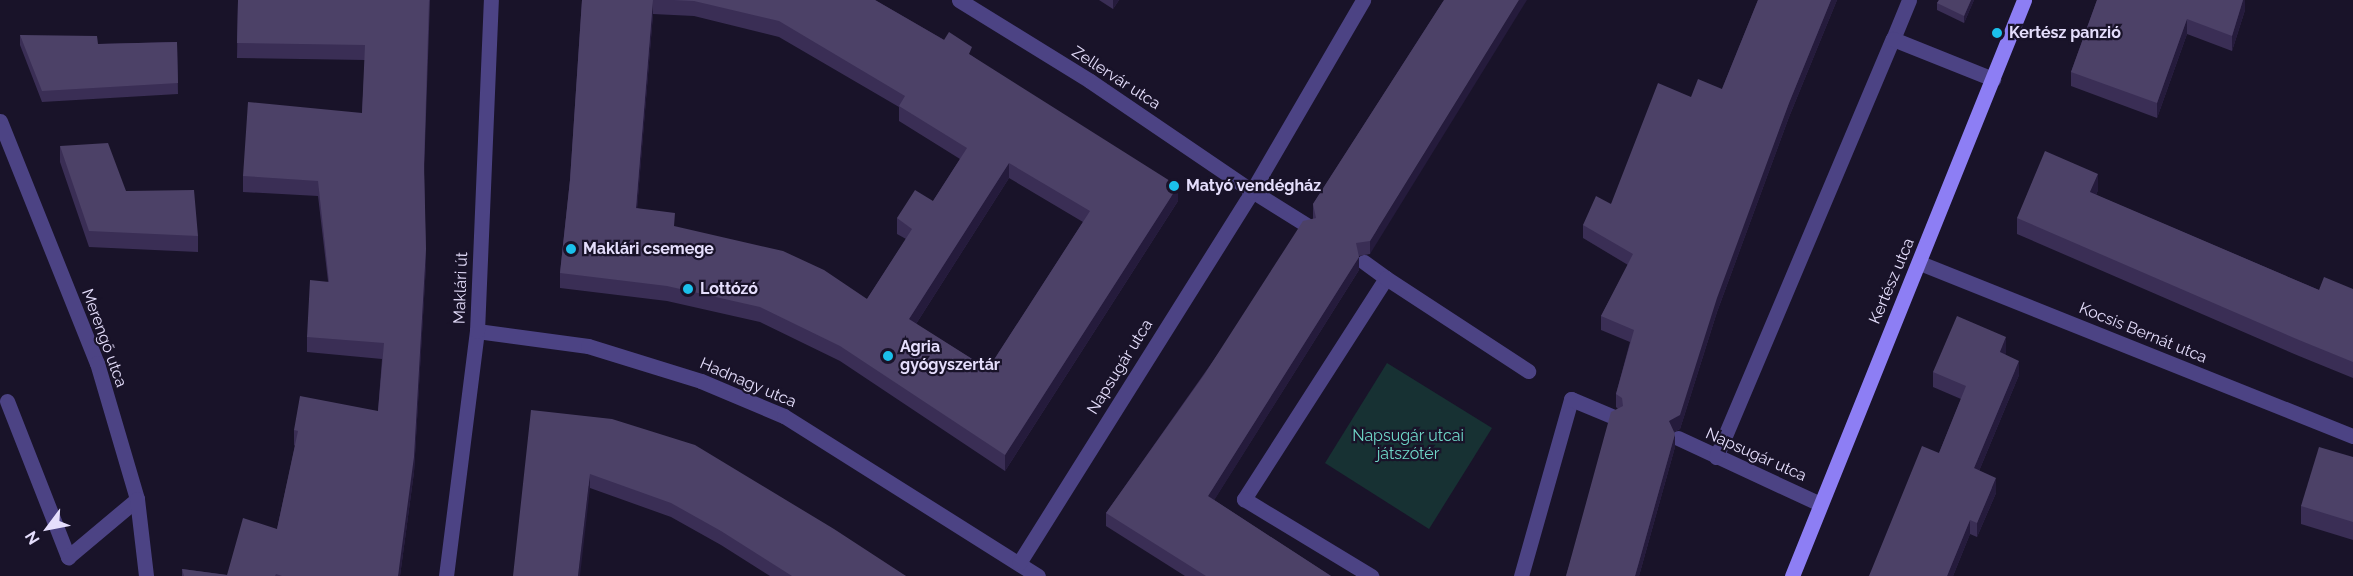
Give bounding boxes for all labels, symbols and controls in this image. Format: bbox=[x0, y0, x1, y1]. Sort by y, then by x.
place label: Kertész panzió bbox=[2009, 23, 2121, 43]
marker: Kertész panzió bbox=[1990, 26, 2004, 40]
street label: Zellervár utca bbox=[1068, 42, 1164, 114]
place label: Matyó vendégház bbox=[1186, 176, 1322, 196]
marker: Matyó vendégház bbox=[1167, 179, 1181, 193]
street label: Kertész utca bbox=[1865, 235, 1919, 327]
place label: Maklári csemege bbox=[583, 239, 714, 259]
marker: Maklári csemege bbox=[564, 242, 578, 256]
street label: Maklári út bbox=[450, 252, 472, 324]
place label: Lottózó bbox=[700, 279, 758, 299]
marker: Lottózó bbox=[681, 282, 695, 296]
street label: Merengő utca bbox=[77, 286, 131, 390]
street label: Kocsis Bernát utca bbox=[2076, 299, 2210, 367]
street label: Napsugár utca bbox=[1083, 316, 1157, 418]
place label: Agria gyógyszertár bbox=[900, 337, 1000, 375]
marker: Agria gyógyszertár bbox=[881, 349, 895, 363]
street label: Hadnagy utca bbox=[697, 354, 799, 412]
street label: Napsugár utca bbox=[1702, 424, 1810, 486]
park label: Napsugár utcai játszótér bbox=[1352, 426, 1464, 464]
north arrow bbox=[18, 498, 78, 558]
text: N bbox=[21, 528, 44, 548]

